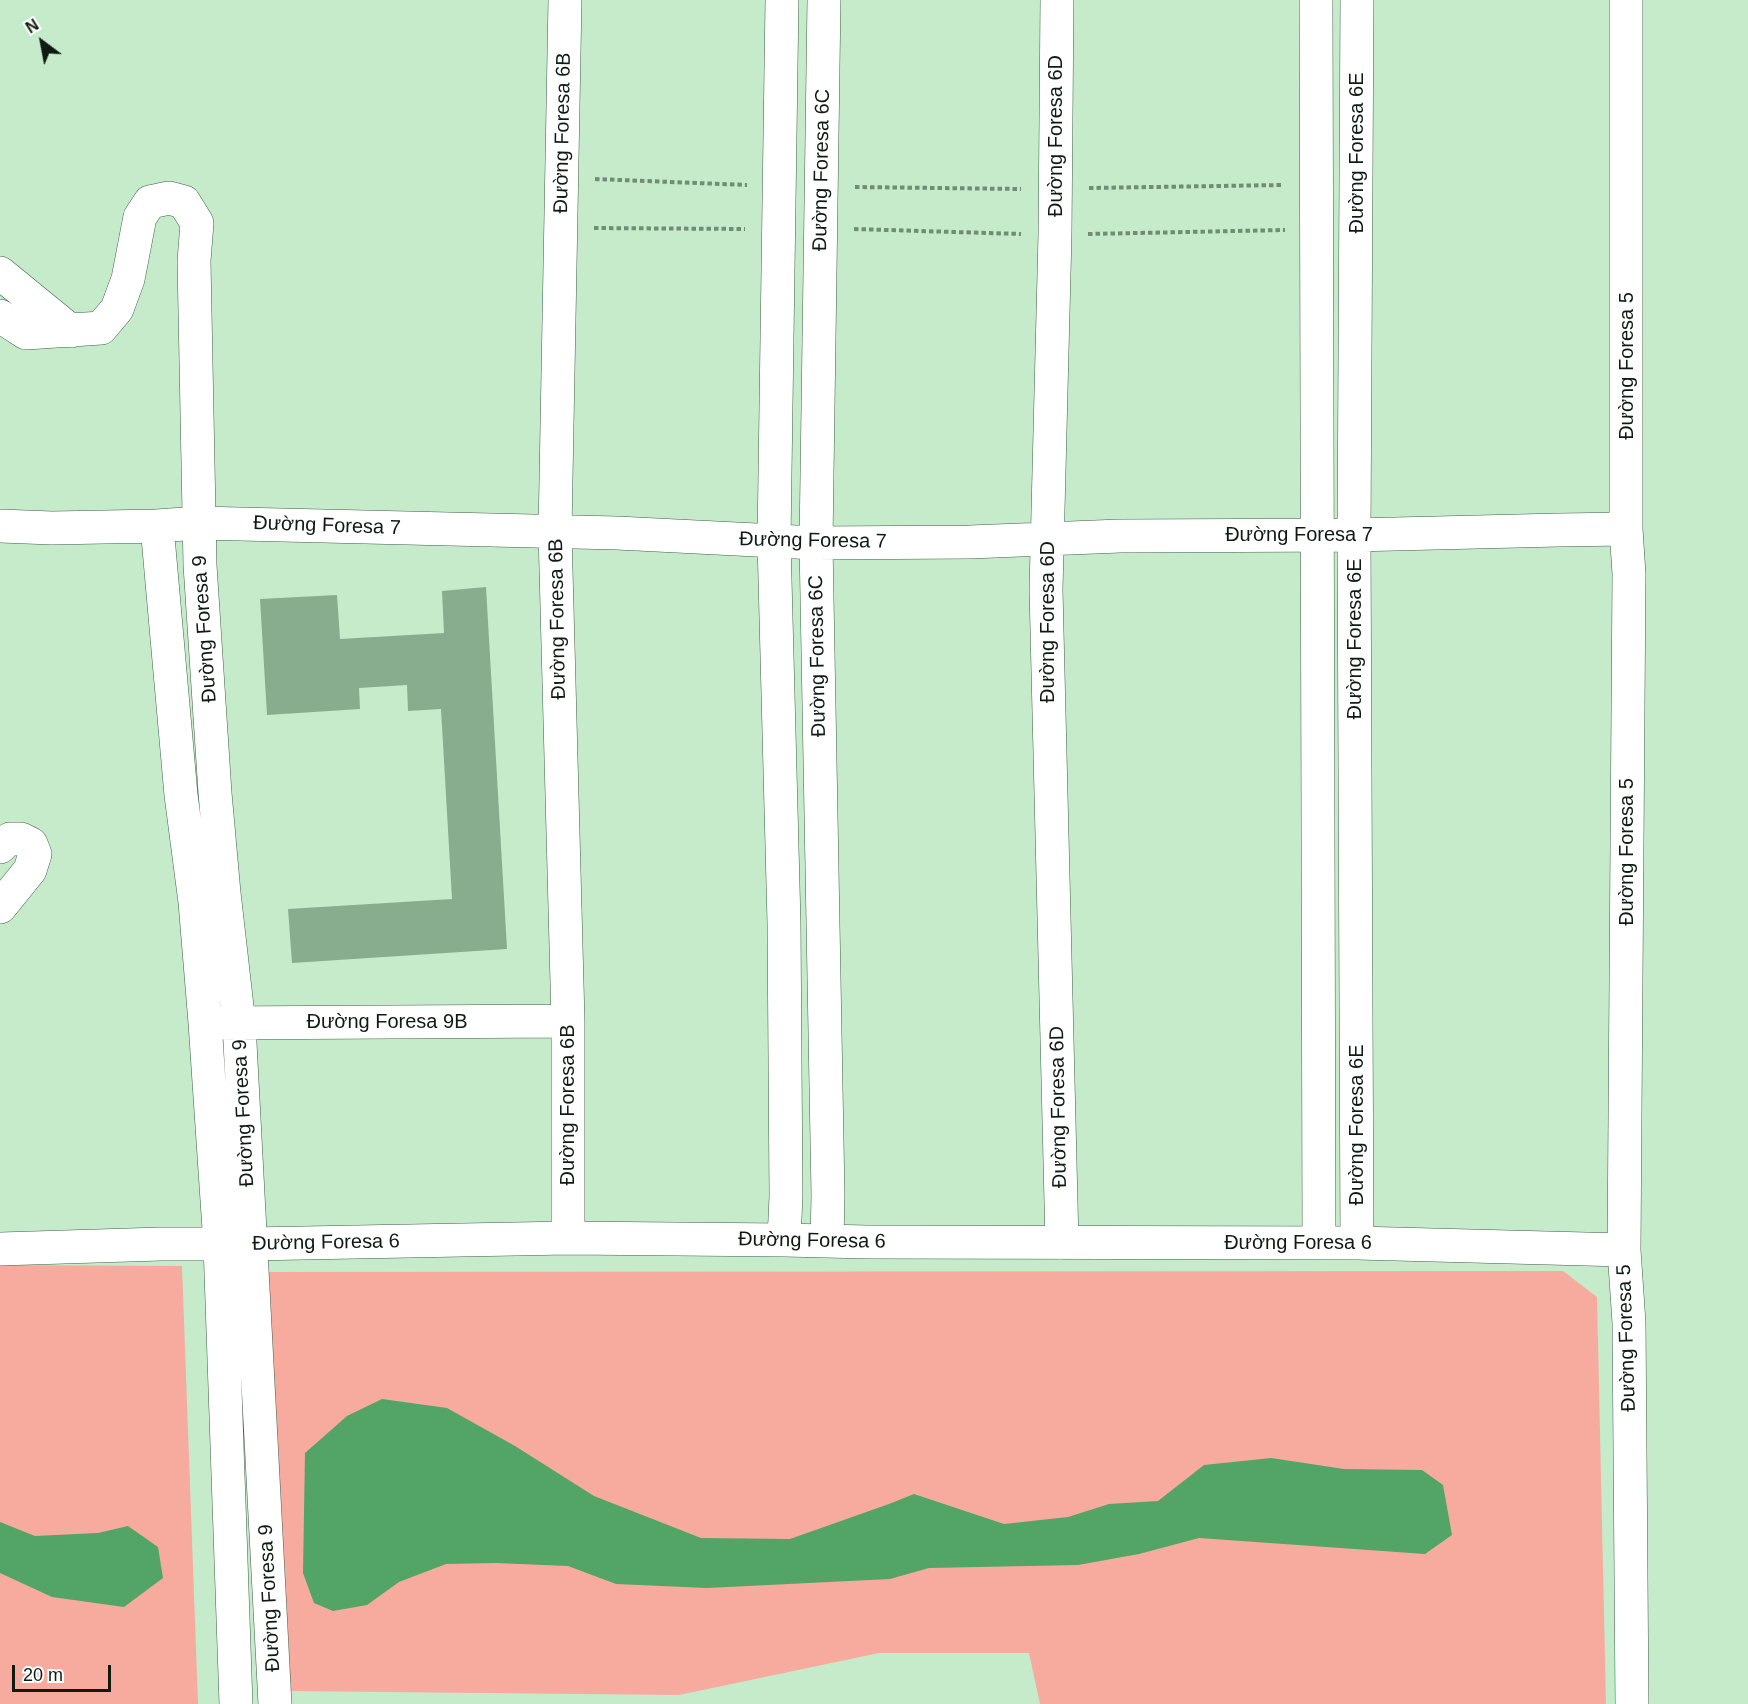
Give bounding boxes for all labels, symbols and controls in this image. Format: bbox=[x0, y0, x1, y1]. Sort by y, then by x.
north arrow bbox=[12, 12, 72, 72]
text: N bbox=[23, 16, 42, 37]
street label: Đường Foresa 6B bbox=[550, 52, 576, 214]
street label: Đường Foresa 6D bbox=[1044, 55, 1068, 217]
street label: Đường Foresa 6E bbox=[1345, 72, 1369, 234]
street label: Đường Foresa 6C bbox=[809, 89, 835, 251]
street label: Đường Foresa 5 bbox=[1615, 292, 1639, 440]
street label: Đường Foresa 7 bbox=[253, 511, 401, 541]
street label: Đường Foresa 7 bbox=[1225, 523, 1373, 547]
street label: Đường Foresa 7 bbox=[739, 528, 887, 554]
street label: Đường Foresa 6B bbox=[545, 538, 571, 700]
street label: Đường Foresa 6D bbox=[1036, 541, 1060, 703]
street label: Đường Foresa 9 bbox=[188, 555, 222, 703]
street label: Đường Foresa 6E bbox=[1343, 558, 1367, 720]
street label: Đường Foresa 6C bbox=[805, 575, 831, 737]
street label: Đường Foresa 5 bbox=[1615, 778, 1639, 926]
street label: Đường Foresa 9B bbox=[306, 1010, 468, 1034]
street label: Đường Foresa 6B bbox=[556, 1024, 580, 1186]
street label: Đường Foresa 6D bbox=[1046, 1026, 1072, 1188]
street label: Đường Foresa 9 bbox=[228, 1039, 260, 1187]
street label: Đường Foresa 6E bbox=[1345, 1044, 1369, 1206]
street label: Đường Foresa 6 bbox=[738, 1228, 886, 1254]
street label: Đường Foresa 6 bbox=[252, 1230, 400, 1256]
street label: Đường Foresa 6 bbox=[1224, 1231, 1372, 1255]
street label: Đường Foresa 5 bbox=[1612, 1264, 1642, 1412]
street label: Đường Foresa 9 bbox=[254, 1524, 286, 1672]
scale bar bbox=[15, 1653, 114, 1691]
text: 20 m bbox=[23, 1665, 63, 1685]

